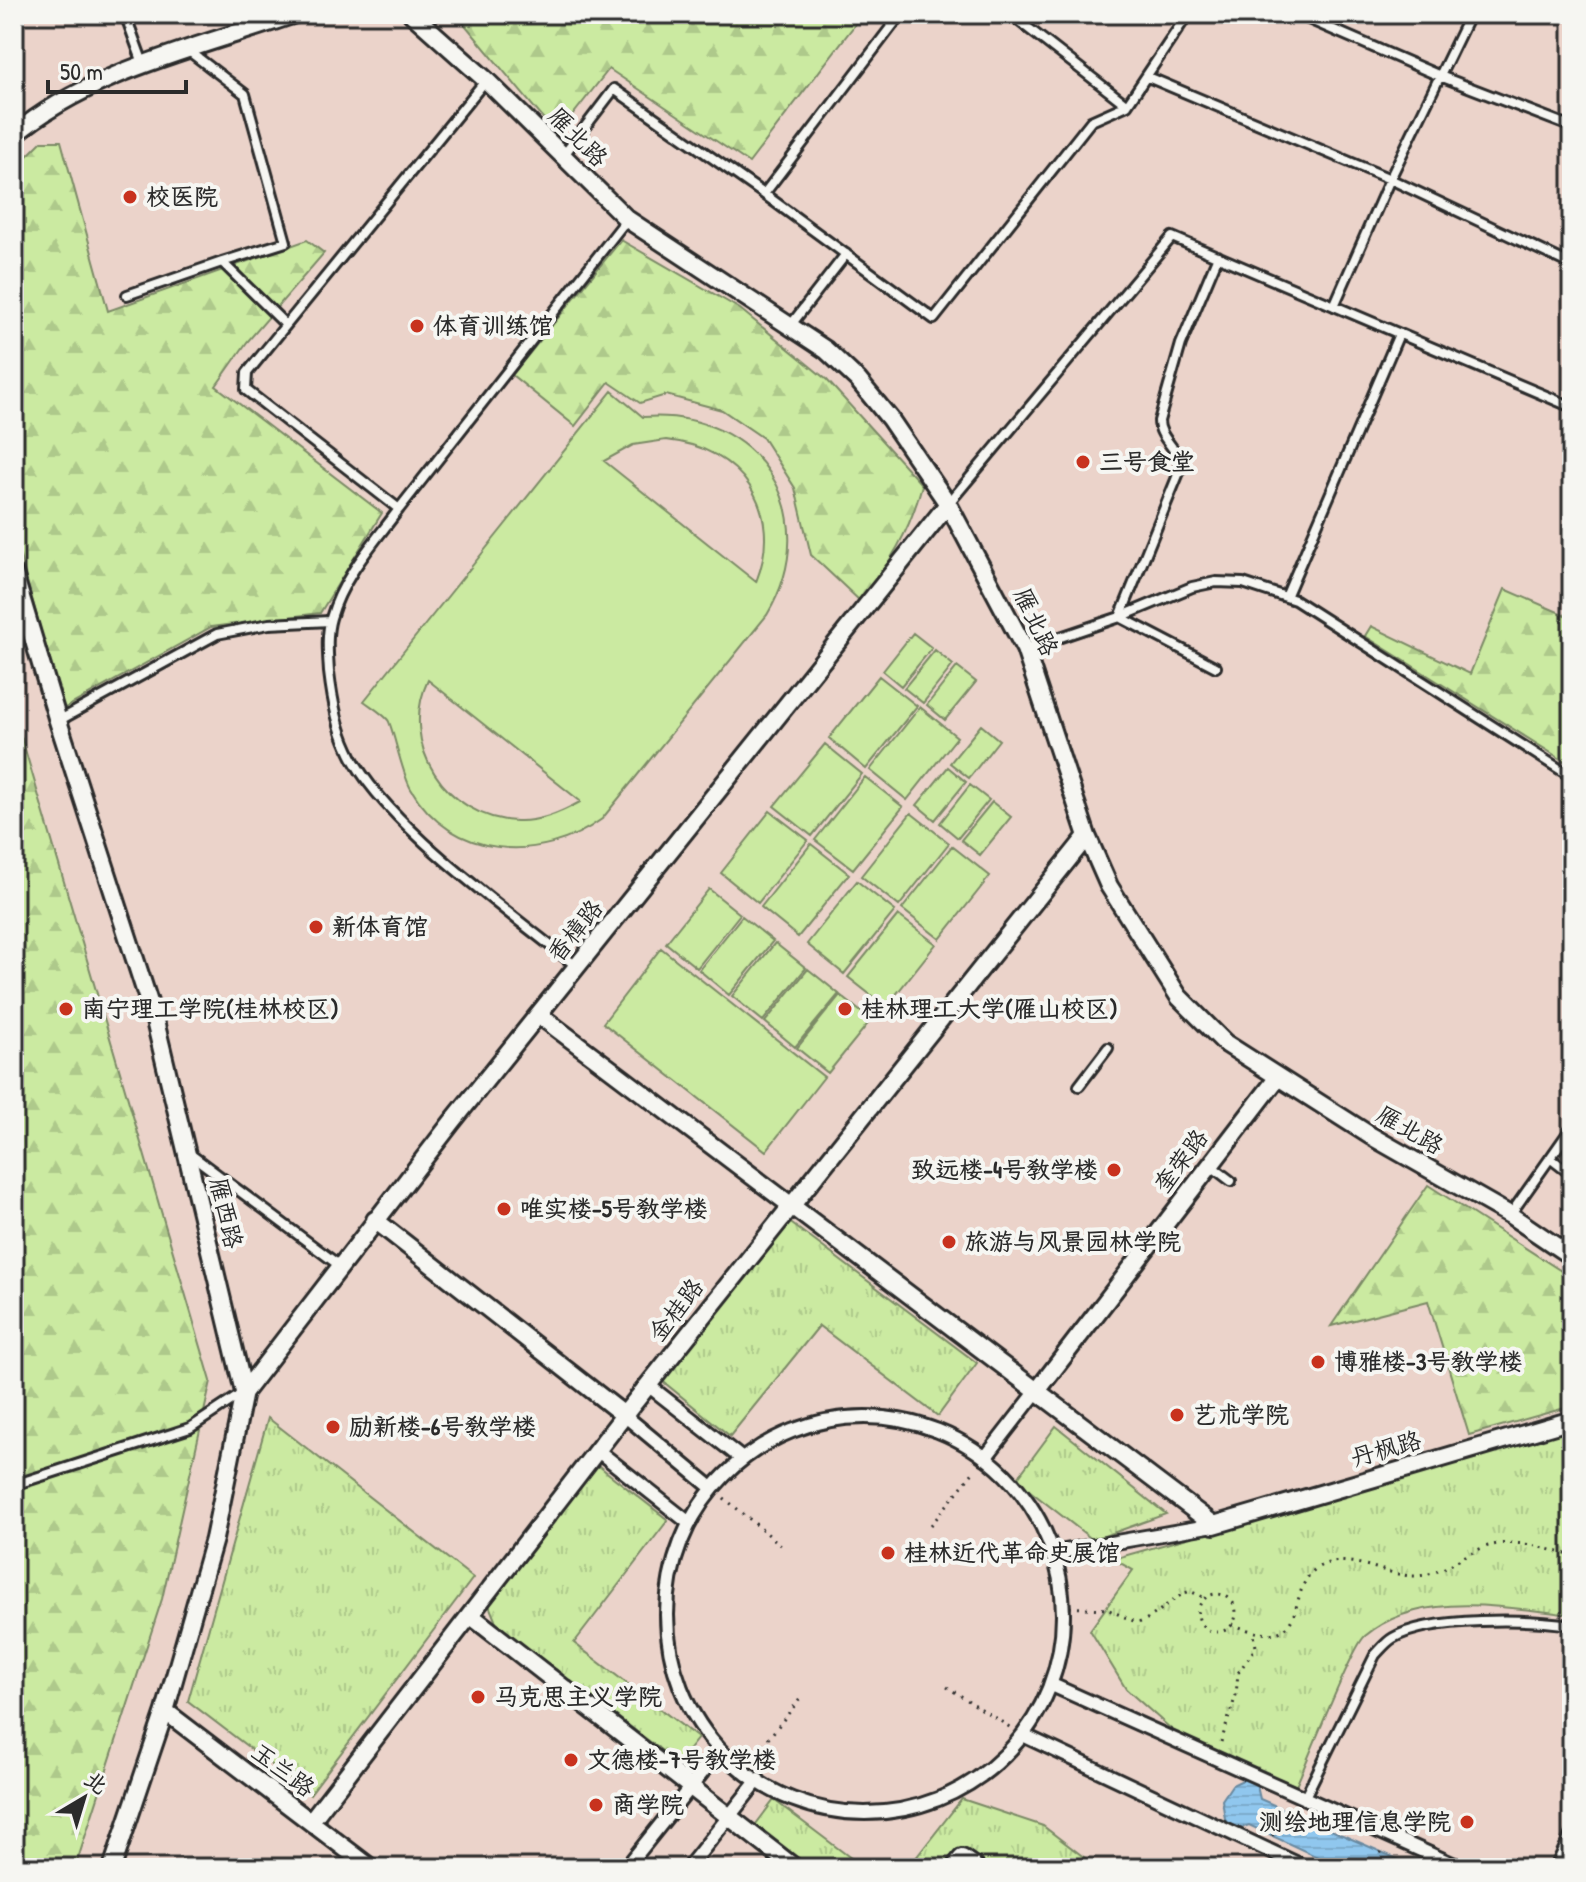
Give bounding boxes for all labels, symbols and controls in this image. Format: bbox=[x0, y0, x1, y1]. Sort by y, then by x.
scale bar bbox=[48, 44, 186, 94]
text: 50 m bbox=[60, 55, 103, 87]
street label: 雁北路 bbox=[542, 100, 615, 173]
place label: 校医院 bbox=[146, 180, 218, 212]
marker: 校医院 bbox=[121, 188, 139, 206]
place label: 体育训练馆 bbox=[433, 309, 553, 341]
marker: 体育训练馆 bbox=[408, 317, 426, 335]
place label: 三号食堂 bbox=[1099, 445, 1195, 477]
marker: 三号食堂 bbox=[1074, 453, 1092, 471]
street label: 雁北路 bbox=[1007, 582, 1067, 661]
street label: 香樟路 bbox=[539, 892, 609, 968]
place label: 新体育馆 bbox=[332, 910, 428, 942]
marker: 新体育馆 bbox=[307, 918, 325, 936]
place label: 南宁理工学院(桂林校区) bbox=[82, 992, 339, 1024]
place label: 桂林理工大学(雁山校区) bbox=[861, 992, 1118, 1024]
marker: 南宁理工学院(桂林校区) bbox=[57, 1000, 75, 1018]
marker: 桂林理工大学(雁山校区) bbox=[836, 1000, 854, 1018]
street label: 雁北路 bbox=[1371, 1097, 1450, 1161]
street label: 奎荣路 bbox=[1146, 1122, 1215, 1199]
place label: 致远楼-4号教学楼 bbox=[911, 1153, 1098, 1185]
marker: 致远楼-4号教学楼 bbox=[1105, 1161, 1123, 1179]
street label: 雁西路 bbox=[203, 1174, 251, 1251]
place label: 唯实楼-5号教学楼 bbox=[520, 1192, 708, 1224]
marker: 唯实楼-5号教学楼 bbox=[495, 1200, 513, 1218]
place label: 旅游与风景园林学院 bbox=[965, 1225, 1181, 1257]
marker: 旅游与风景园林学院 bbox=[940, 1233, 958, 1251]
street label: 金桂路 bbox=[640, 1271, 710, 1348]
place label: 博雅楼-3号教学楼 bbox=[1334, 1345, 1522, 1377]
marker: 博雅楼-3号教学楼 bbox=[1309, 1353, 1327, 1371]
place label: 艺术学院 bbox=[1193, 1398, 1289, 1430]
marker: 艺术学院 bbox=[1168, 1406, 1186, 1424]
place label: 励新楼-6号教学楼 bbox=[349, 1410, 536, 1442]
marker: 励新楼-6号教学楼 bbox=[324, 1418, 342, 1436]
street label: 丹枫路 bbox=[1347, 1423, 1425, 1473]
place label: 桂林近代革命史展馆 bbox=[904, 1536, 1120, 1568]
marker: 桂林近代革命史展馆 bbox=[879, 1544, 897, 1562]
place label: 马克思主义学院 bbox=[494, 1680, 662, 1712]
marker: 马克思主义学院 bbox=[469, 1688, 487, 1706]
street label: 玉兰路 bbox=[245, 1735, 322, 1804]
place label: 文德楼-7号教学楼 bbox=[587, 1743, 777, 1775]
marker: 文德楼-7号教学楼 bbox=[562, 1751, 580, 1769]
north arrow bbox=[44, 1758, 124, 1838]
text: 北 bbox=[78, 1764, 114, 1801]
place label: 商学院 bbox=[612, 1788, 684, 1820]
marker: 商学院 bbox=[587, 1796, 605, 1814]
place label: 测绘地理信息学院 bbox=[1259, 1805, 1451, 1837]
marker: 测绘地理信息学院 bbox=[1458, 1813, 1476, 1831]

